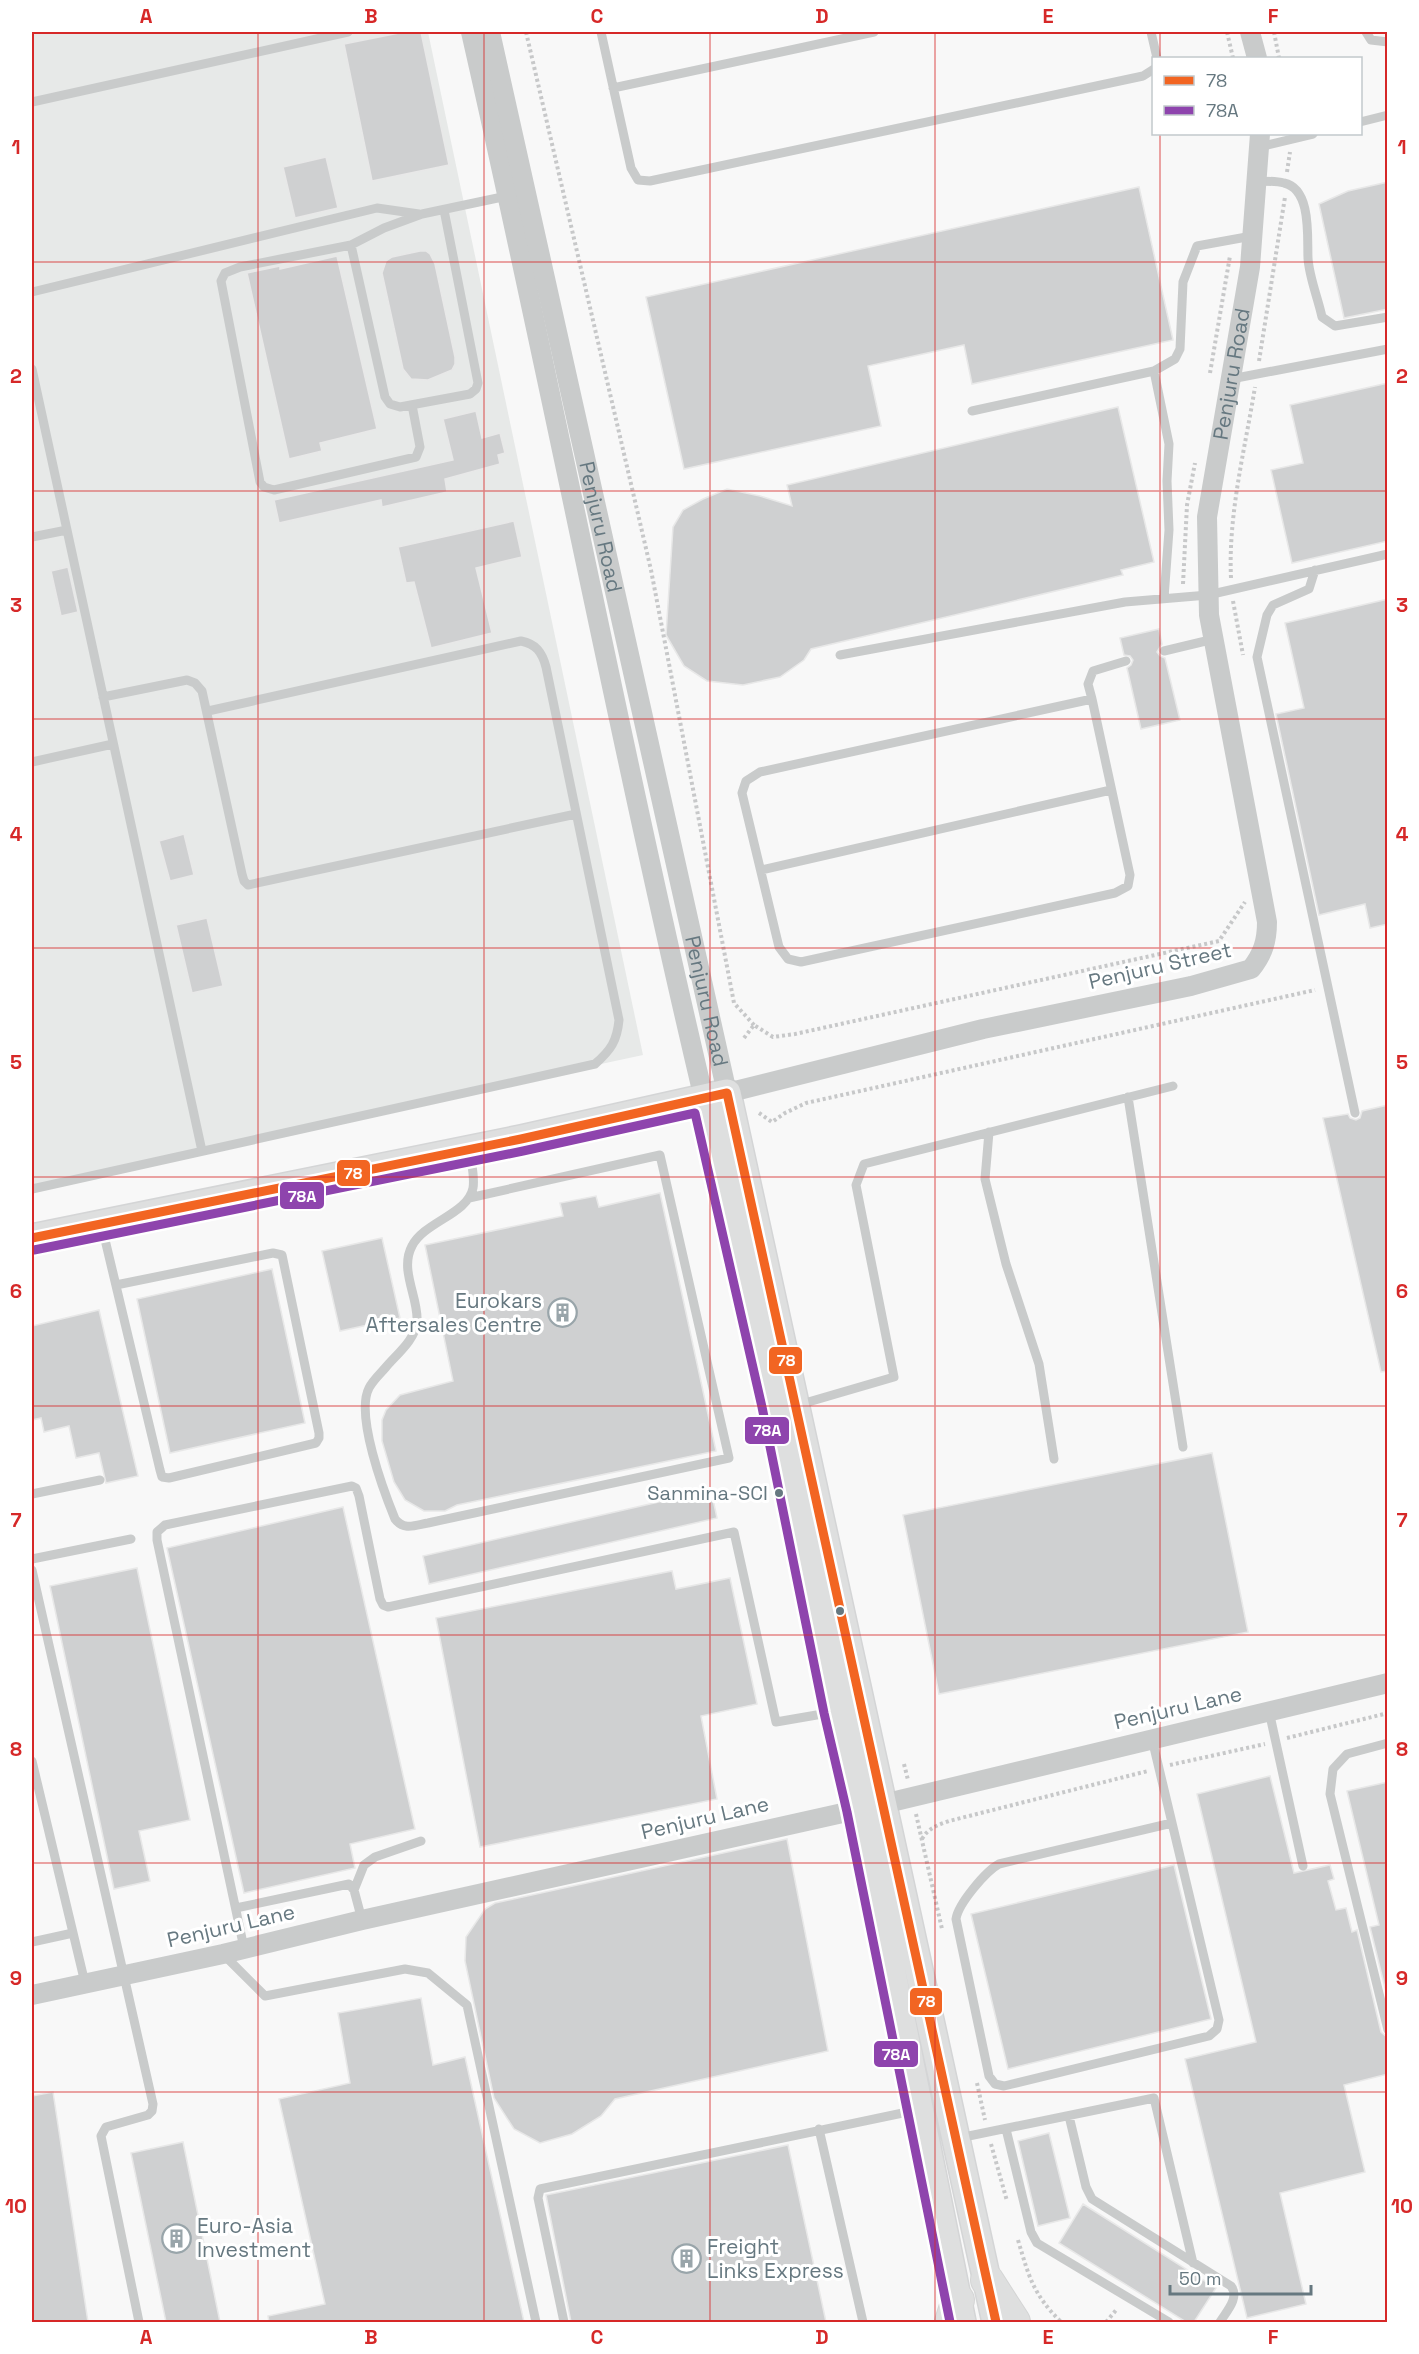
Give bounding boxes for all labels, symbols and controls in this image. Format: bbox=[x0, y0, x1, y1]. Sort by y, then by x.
text: A bbox=[140, 3, 153, 29]
text: B bbox=[364, 3, 378, 29]
text: C bbox=[591, 3, 604, 29]
text: D bbox=[815, 3, 829, 29]
text: E bbox=[1042, 3, 1054, 29]
text: F bbox=[1268, 3, 1279, 29]
legend bbox=[1152, 57, 1362, 135]
text: 78 bbox=[1206, 69, 1227, 92]
text: 78A bbox=[1206, 99, 1239, 122]
text: 1 bbox=[11, 134, 21, 160]
text: 1 bbox=[1397, 134, 1407, 160]
street label: Penjuru Road bbox=[1206, 306, 1256, 442]
text: 2 bbox=[10, 363, 22, 389]
text: 2 bbox=[1396, 363, 1408, 389]
street label: Penjuru Road bbox=[573, 459, 629, 595]
text: 3 bbox=[10, 592, 22, 618]
text: 3 bbox=[1396, 592, 1408, 618]
text: 4 bbox=[10, 821, 23, 847]
text: 4 bbox=[1396, 821, 1409, 847]
street label: Penjuru Road bbox=[679, 933, 735, 1069]
street label: Penjuru Street bbox=[1086, 936, 1234, 995]
text: 5 bbox=[10, 1049, 22, 1075]
text: 5 bbox=[1396, 1049, 1408, 1075]
line badge: 78 bbox=[336, 1159, 371, 1187]
text: 78 bbox=[344, 1163, 363, 1184]
line badge: 78A bbox=[279, 1181, 325, 1210]
text: 78A bbox=[288, 1186, 316, 1207]
text: 6 bbox=[10, 1278, 22, 1304]
text: 6 bbox=[1396, 1278, 1408, 1304]
place label: Eurokars Aftersales Centre bbox=[366, 1287, 542, 1338]
building icon: Eurokars Aftersales Centre bbox=[547, 1297, 579, 1329]
line badge: 78 bbox=[768, 1346, 803, 1375]
text: 78 bbox=[777, 1350, 796, 1371]
line badge: 78A bbox=[744, 1416, 790, 1445]
text: 78A bbox=[753, 1420, 781, 1441]
place label: Sanmina-SCI bbox=[647, 1480, 768, 1506]
marker: Sanmina-SCI bbox=[773, 1487, 785, 1499]
text: 7 bbox=[10, 1507, 22, 1533]
text: 7 bbox=[1396, 1507, 1408, 1533]
unlabelled marker bbox=[834, 1605, 846, 1617]
street label: Penjuru Lane bbox=[1111, 1680, 1245, 1735]
text: 8 bbox=[10, 1736, 22, 1762]
text: 8 bbox=[1396, 1736, 1408, 1762]
street label: Penjuru Lane bbox=[638, 1790, 772, 1845]
street label: Penjuru Lane bbox=[164, 1898, 298, 1953]
text: 9 bbox=[10, 1965, 22, 1991]
text: 9 bbox=[1396, 1965, 1408, 1991]
line badge: 78 bbox=[909, 1987, 943, 2016]
text: 78 bbox=[917, 1991, 936, 2012]
line badge: 78A bbox=[873, 2040, 919, 2068]
text: 78A bbox=[882, 2044, 910, 2065]
text: 10 bbox=[5, 2193, 27, 2219]
text: 10 bbox=[1391, 2193, 1413, 2219]
place label: Euro-Asia Investment bbox=[197, 2212, 311, 2263]
building icon: Euro-Asia Investment bbox=[160, 2222, 192, 2254]
place label: Freight Links Express bbox=[707, 2233, 844, 2284]
building icon: Freight Links Express bbox=[670, 2243, 702, 2275]
scale bar bbox=[1170, 2258, 1311, 2296]
text: 50 m bbox=[1179, 2267, 1221, 2290]
text: A bbox=[140, 2324, 153, 2350]
text: B bbox=[364, 2324, 378, 2350]
text: C bbox=[591, 2324, 604, 2350]
text: D bbox=[815, 2324, 829, 2350]
text: E bbox=[1042, 2324, 1054, 2350]
text: F bbox=[1268, 2324, 1279, 2350]

